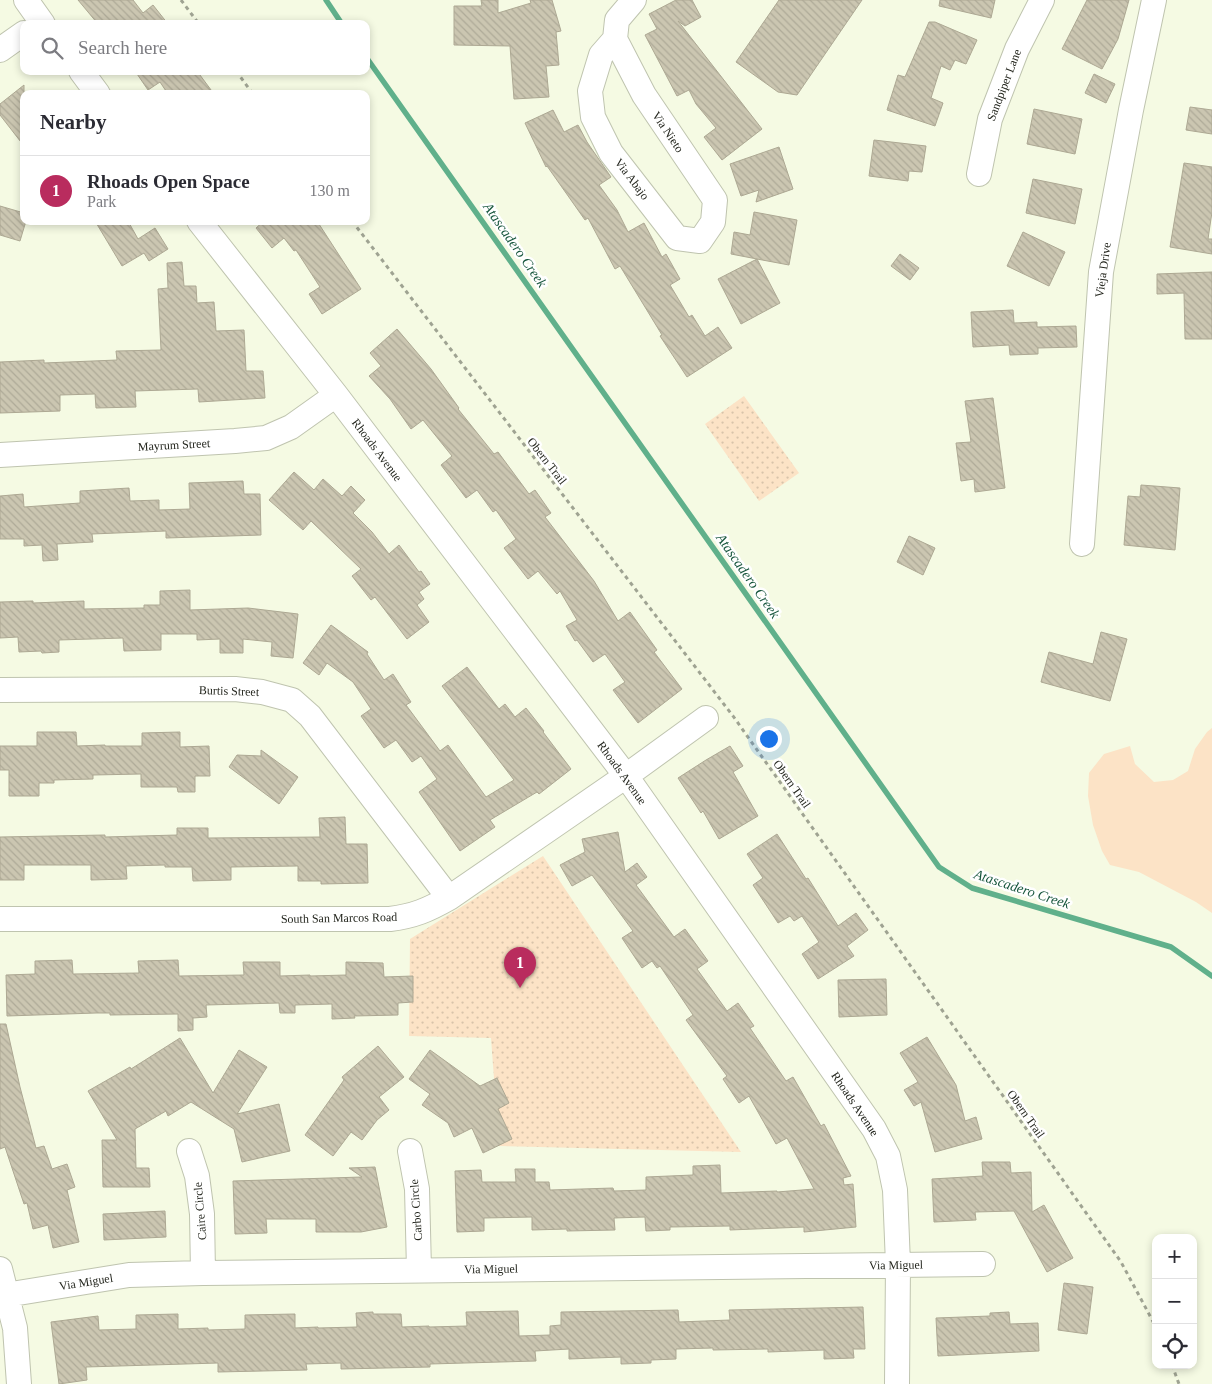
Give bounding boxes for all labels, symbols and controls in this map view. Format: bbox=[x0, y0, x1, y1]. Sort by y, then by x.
search box bbox=[20, 20, 370, 75]
icon: search bbox=[38, 34, 66, 62]
text: Search here bbox=[78, 37, 167, 58]
street label: Sandpiper Lane bbox=[984, 47, 1024, 123]
street label: Via Nieto bbox=[649, 109, 687, 155]
text: Nearby bbox=[40, 110, 107, 134]
street label: Via Abajo bbox=[612, 156, 652, 202]
text: Rhoads Open Space bbox=[87, 171, 250, 192]
text: 1 bbox=[52, 182, 60, 199]
text: 130 m bbox=[310, 182, 350, 199]
text: Park bbox=[87, 193, 116, 210]
water label: Atascadero Creek bbox=[480, 199, 550, 291]
street label: Vieja Drive bbox=[1092, 241, 1114, 299]
street label: Rhoads Avenue bbox=[349, 416, 405, 484]
street label: Obern Trail bbox=[524, 435, 570, 488]
street label: Mayrum Street bbox=[138, 436, 211, 454]
water label: Atascadero Creek bbox=[713, 530, 783, 622]
street label: Burtis Street bbox=[199, 683, 260, 699]
your location bbox=[756, 726, 782, 752]
street label: Rhoads Avenue bbox=[594, 739, 650, 807]
street label: Obern Trail bbox=[770, 757, 814, 811]
water label: Atascadero Creek bbox=[971, 866, 1072, 912]
street label: South San Marcos Road bbox=[281, 910, 397, 926]
pin: 1 bbox=[504, 947, 536, 988]
street label: Rhoads Avenue bbox=[828, 1069, 882, 1139]
street label: Obern Trail bbox=[1004, 1087, 1048, 1141]
street label: Carbo Circle bbox=[407, 1179, 425, 1241]
street label: Caire Circle bbox=[190, 1181, 210, 1241]
map controls bbox=[1152, 1234, 1197, 1369]
button: + bbox=[1152, 1234, 1197, 1279]
street label: Via Miguel bbox=[869, 1258, 924, 1272]
street label: Via Miguel bbox=[464, 1262, 519, 1276]
street label: Via Miguel bbox=[58, 1271, 115, 1293]
button: − bbox=[1152, 1279, 1197, 1324]
button: locate bbox=[1152, 1324, 1197, 1369]

